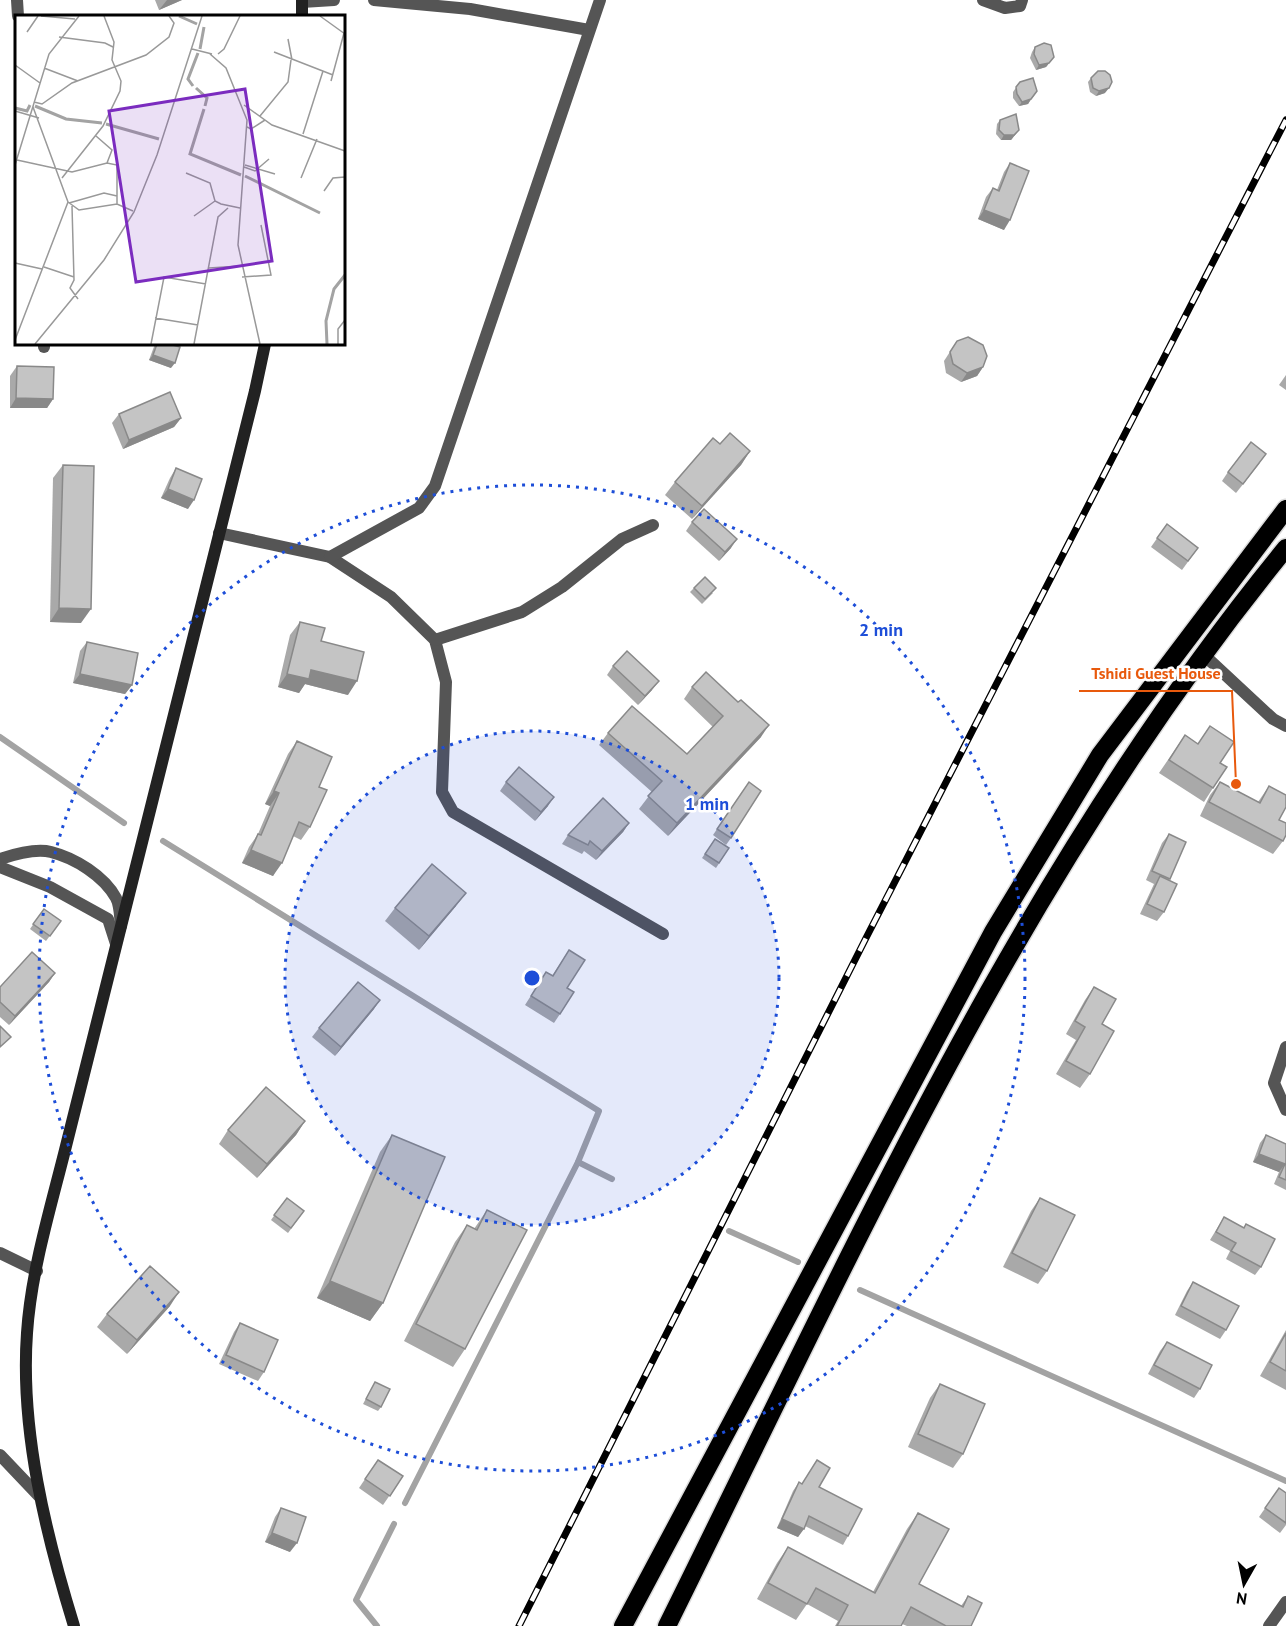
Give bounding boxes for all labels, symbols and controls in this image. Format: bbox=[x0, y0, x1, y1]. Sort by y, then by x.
inset map bbox=[15, 15, 345, 345]
text: 2 min bbox=[859, 618, 903, 641]
callout: Tshidi Guest House bbox=[1079, 657, 1232, 691]
text: Tshidi Guest House bbox=[1091, 663, 1221, 683]
text: 1 min bbox=[685, 792, 729, 815]
centre of rings bbox=[522, 968, 542, 988]
north arrow bbox=[1214, 1554, 1274, 1614]
text: N bbox=[1235, 1588, 1248, 1610]

